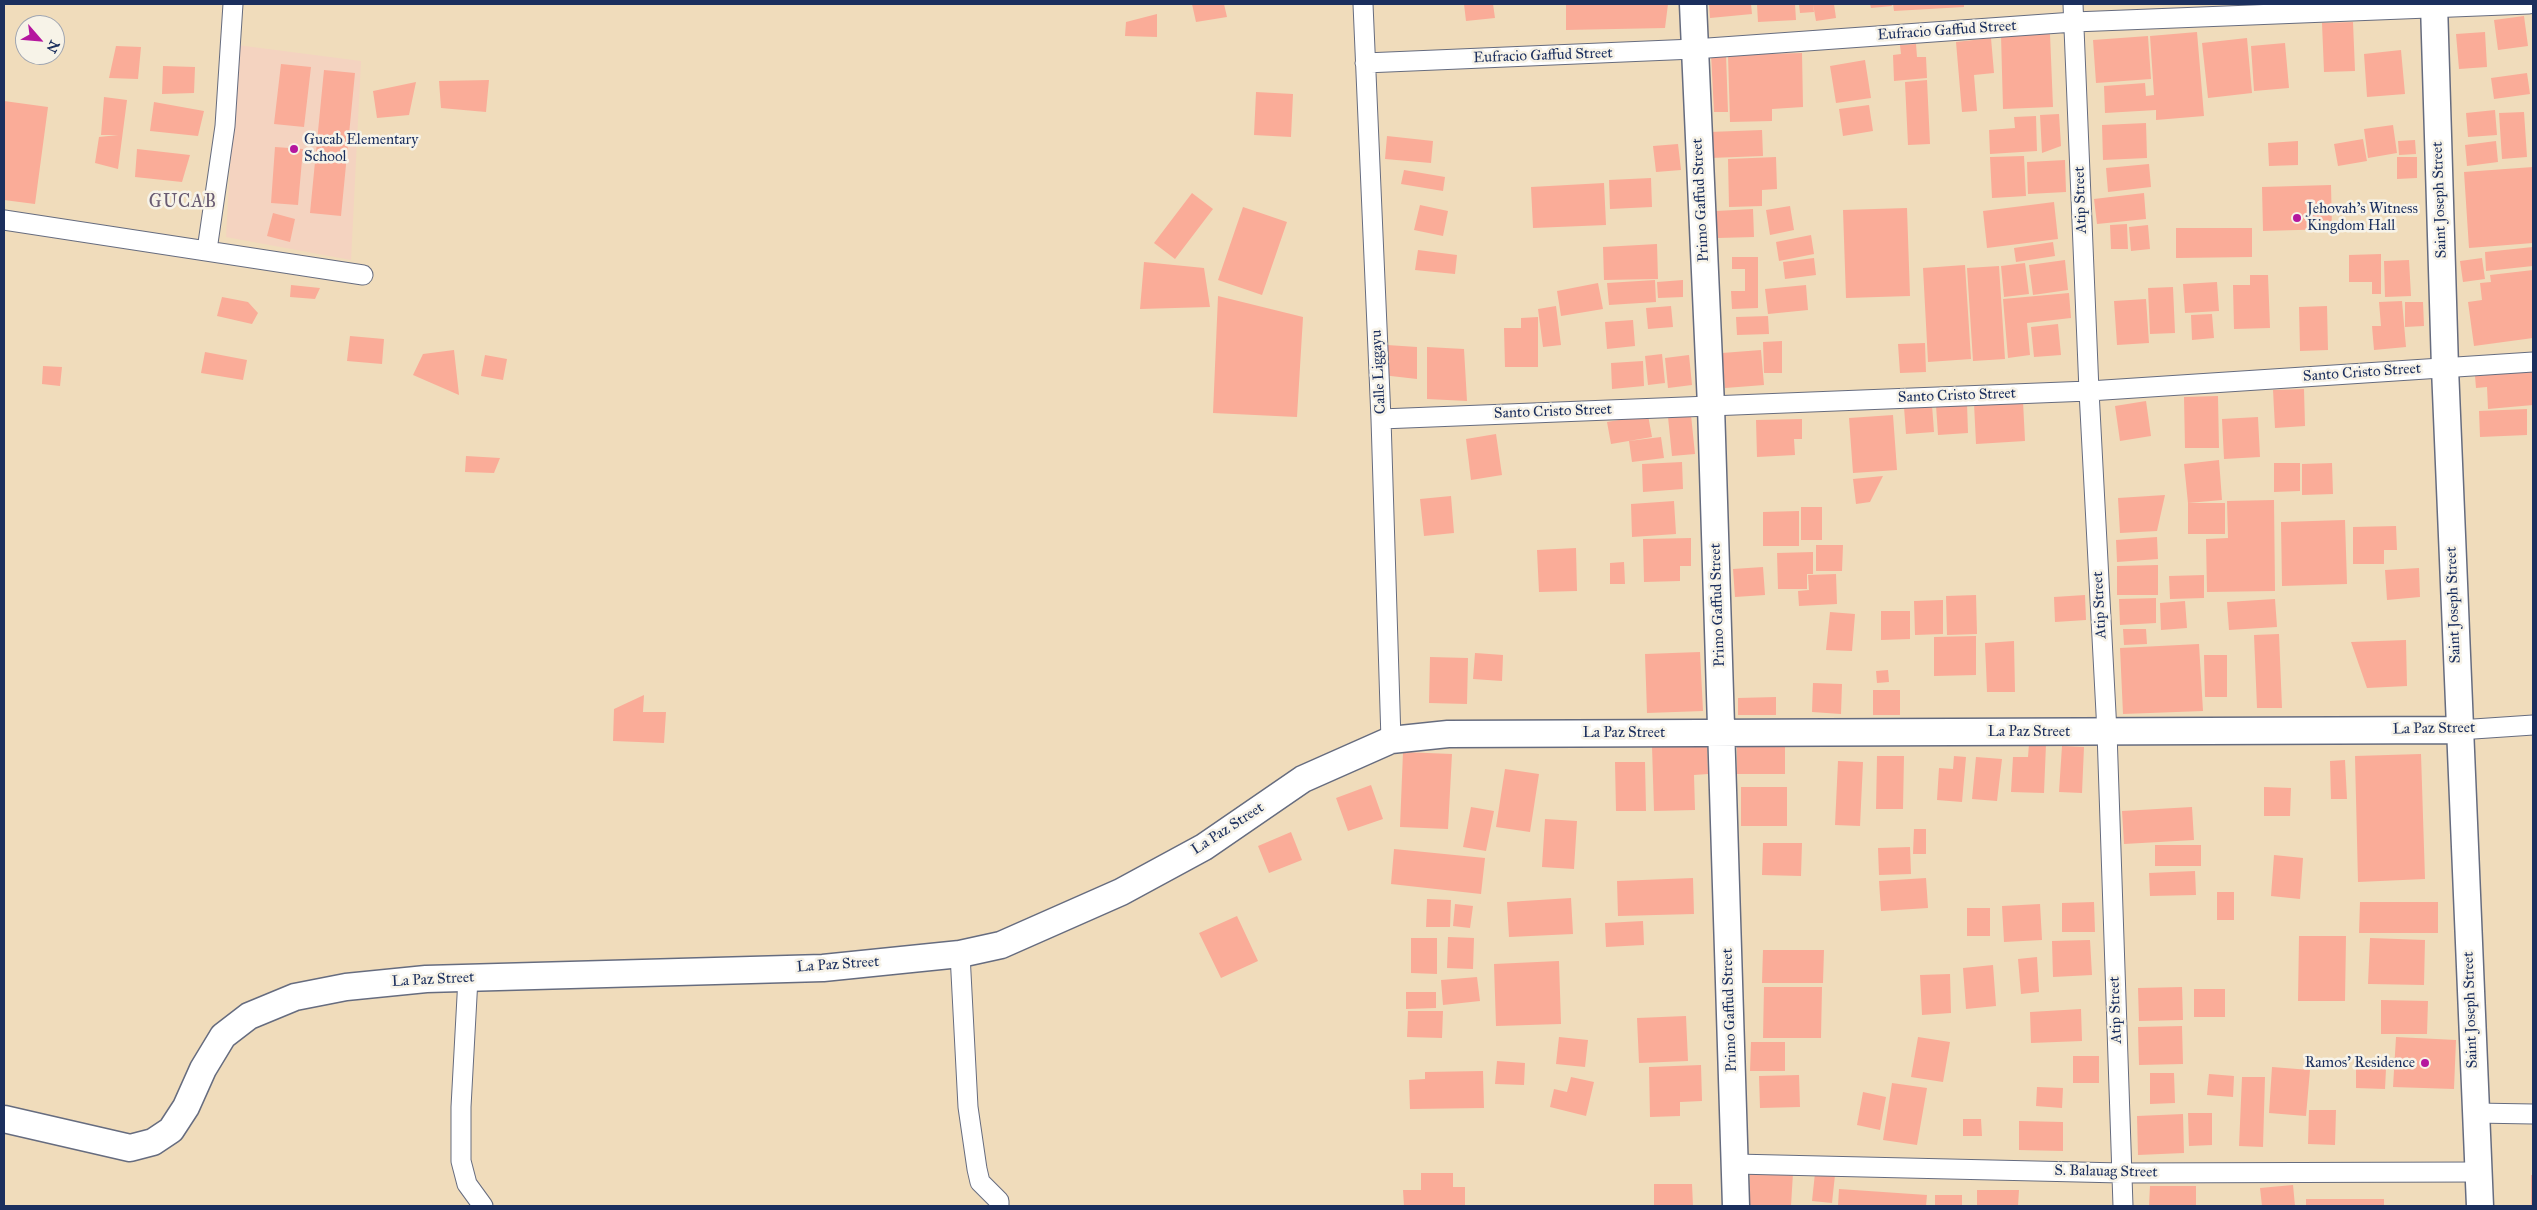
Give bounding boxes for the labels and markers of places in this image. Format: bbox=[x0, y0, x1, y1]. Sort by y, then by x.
place label: Gucab Elementary School bbox=[304, 131, 418, 166]
marker: Gucab Elementary School bbox=[288, 143, 300, 155]
place label: Jehovah's Witness Kingdom Hall bbox=[2307, 200, 2418, 235]
marker: Jehovah's Witness Kingdom Hall bbox=[2291, 212, 2303, 224]
place label: Ramos' Residence bbox=[2305, 1054, 2415, 1072]
marker: Ramos' Residence bbox=[2419, 1057, 2431, 1069]

